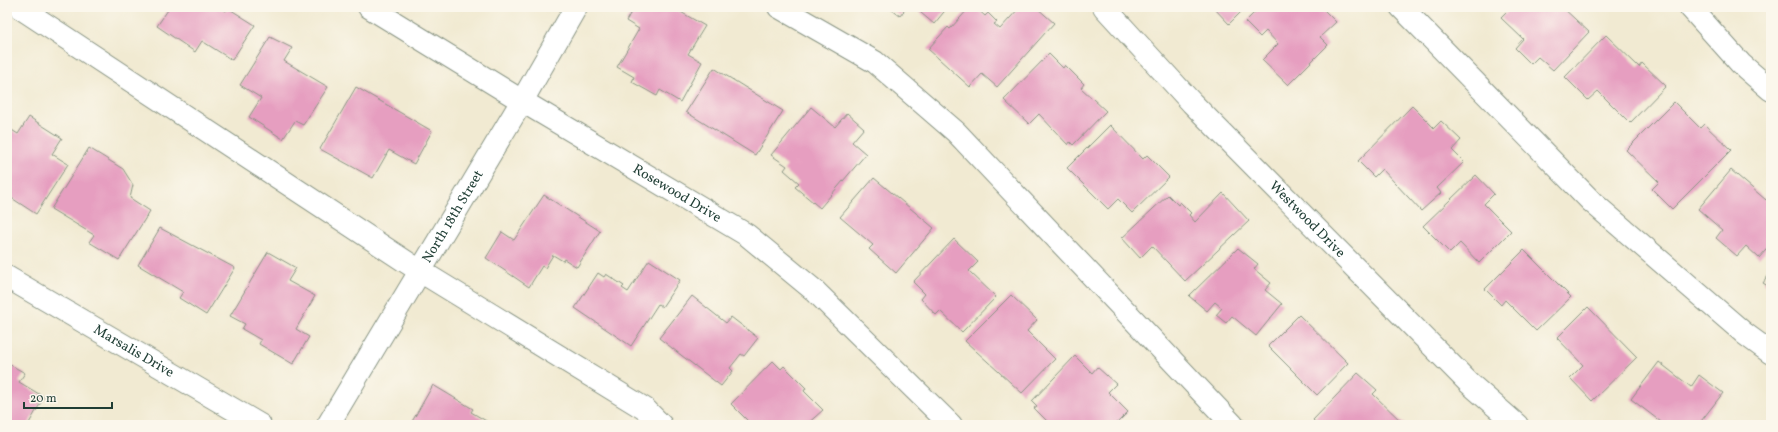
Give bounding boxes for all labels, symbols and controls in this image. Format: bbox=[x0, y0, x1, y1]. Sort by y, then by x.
street label: Rosewood Drive bbox=[629, 160, 725, 227]
street label: North 18th Street bbox=[418, 166, 488, 267]
street label: Westwood Drive bbox=[1265, 177, 1350, 262]
street label: Marsalis Drive bbox=[90, 320, 178, 382]
scale bar bbox=[24, 384, 112, 410]
text: 20 m bbox=[30, 391, 57, 407]

